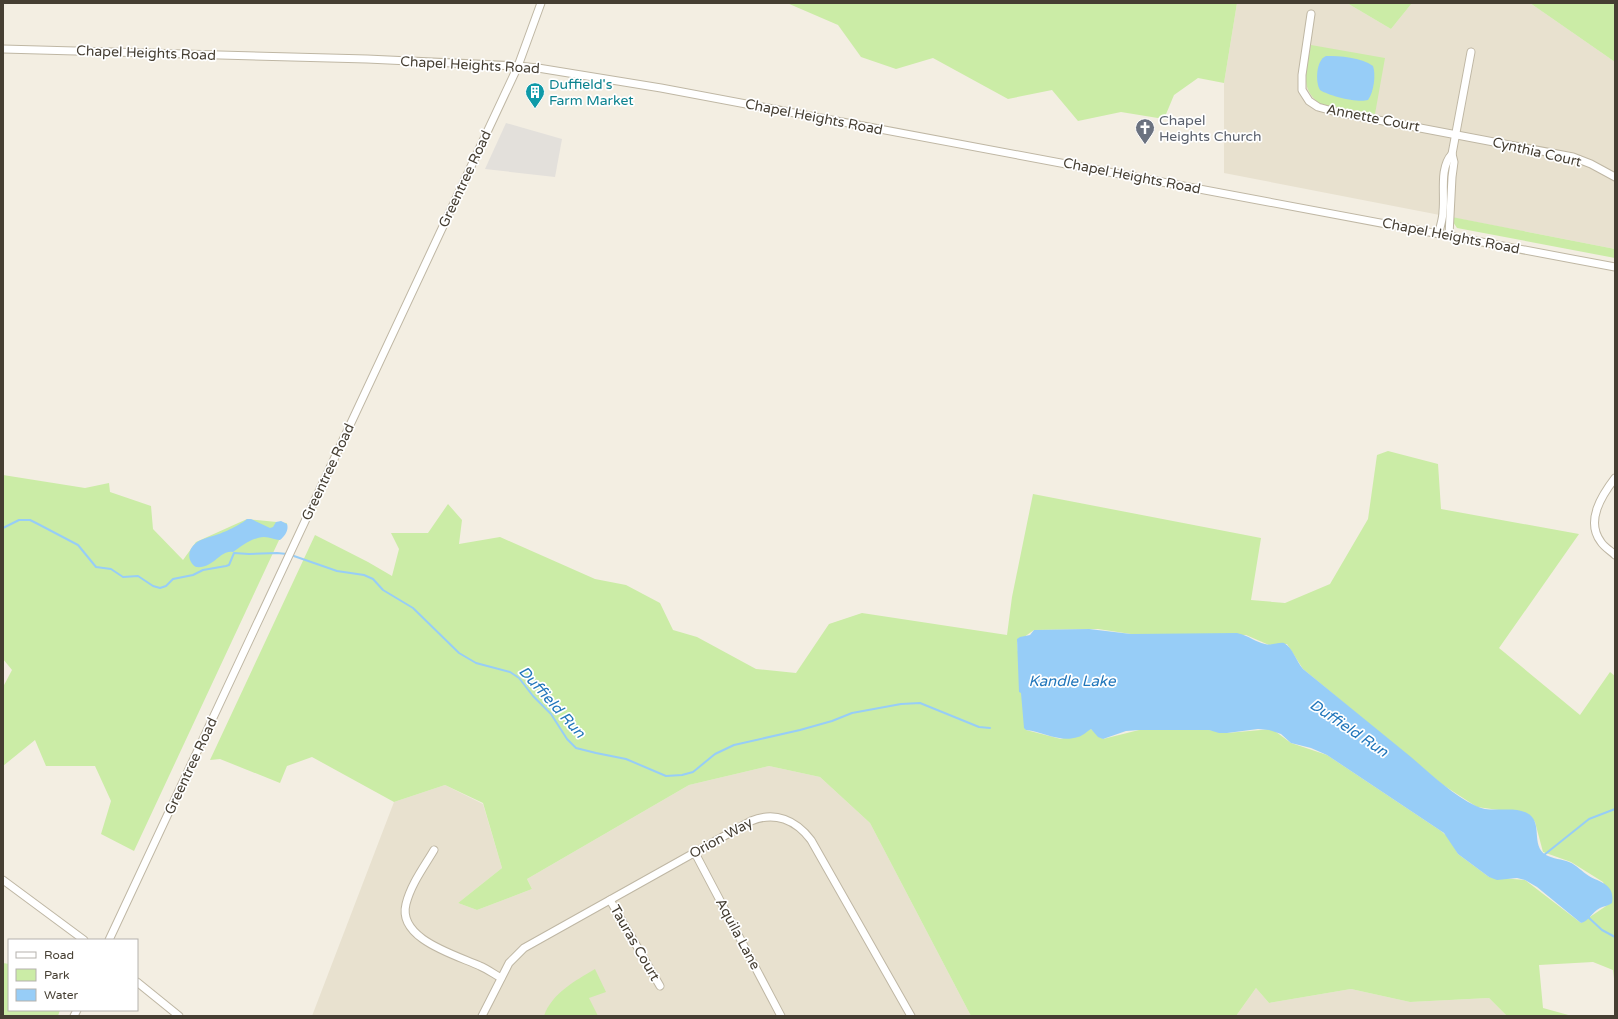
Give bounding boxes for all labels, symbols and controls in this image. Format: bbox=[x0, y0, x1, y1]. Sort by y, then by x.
street label: Chapel Heights Road bbox=[76, 42, 216, 64]
street label: Chapel Heights Road bbox=[400, 53, 540, 77]
place label: Duffield's Farm Market bbox=[549, 76, 634, 109]
building icon: Duffield's Farm Market bbox=[524, 81, 546, 109]
street label: Chapel Heights Road bbox=[744, 95, 884, 139]
street label: Annette Court bbox=[1325, 101, 1422, 136]
place label: Chapel Heights Church bbox=[1159, 112, 1262, 145]
church icon: Chapel Heights Church bbox=[1134, 117, 1156, 145]
street label: Greentree Road bbox=[435, 128, 495, 230]
street label: Cynthia Court bbox=[1491, 133, 1584, 171]
street label: Chapel Heights Road bbox=[1062, 154, 1202, 198]
street label: Chapel Heights Road bbox=[1381, 214, 1521, 258]
street label: Greentree Road bbox=[298, 421, 358, 523]
water label: Duffield Run bbox=[515, 662, 589, 742]
water label: Kandle Lake bbox=[1029, 672, 1117, 690]
water label: Duffield Run bbox=[1307, 695, 1392, 761]
street label: Greentree Road bbox=[161, 715, 221, 817]
street label: Orion Way bbox=[686, 813, 756, 862]
street label: Aquila Lane bbox=[712, 895, 764, 973]
street label: Tauras Court bbox=[606, 902, 664, 984]
legend bbox=[8, 939, 138, 1011]
text: Road bbox=[44, 948, 74, 962]
text: Park bbox=[44, 968, 70, 982]
text: Water bbox=[44, 988, 79, 1002]

